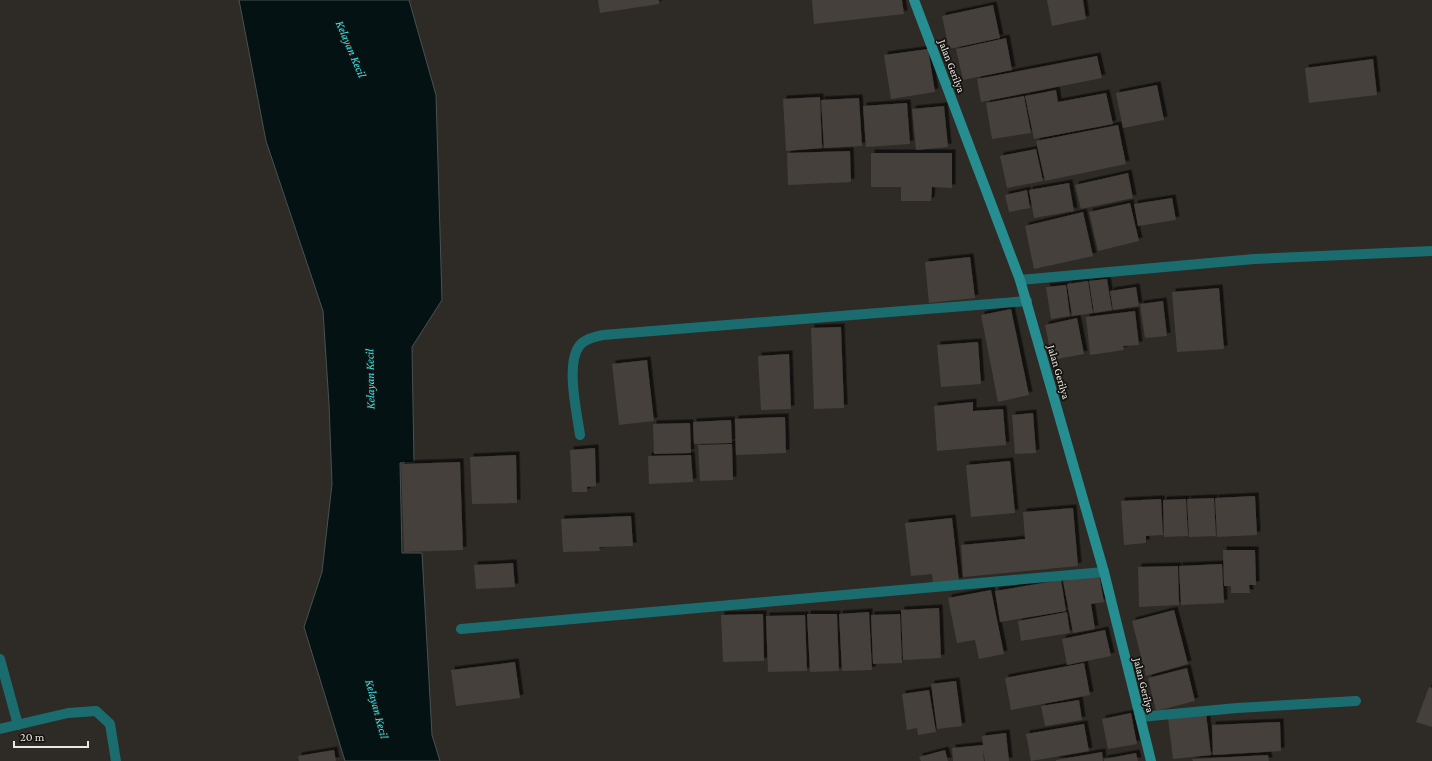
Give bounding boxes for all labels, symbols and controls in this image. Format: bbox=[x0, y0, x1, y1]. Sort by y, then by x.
water label: Kelayan Kecil bbox=[333, 18, 370, 81]
street label: Jalan Gerilya bbox=[935, 37, 968, 95]
street label: Jalan Gerilya bbox=[1044, 343, 1072, 401]
water label: Kelayan Kecil bbox=[362, 348, 378, 409]
street label: Jalan Gerilya bbox=[1130, 655, 1157, 714]
water label: Kelayan Kecil bbox=[362, 678, 392, 741]
scale bar bbox=[14, 723, 88, 749]
text: 20 m bbox=[20, 730, 45, 744]

